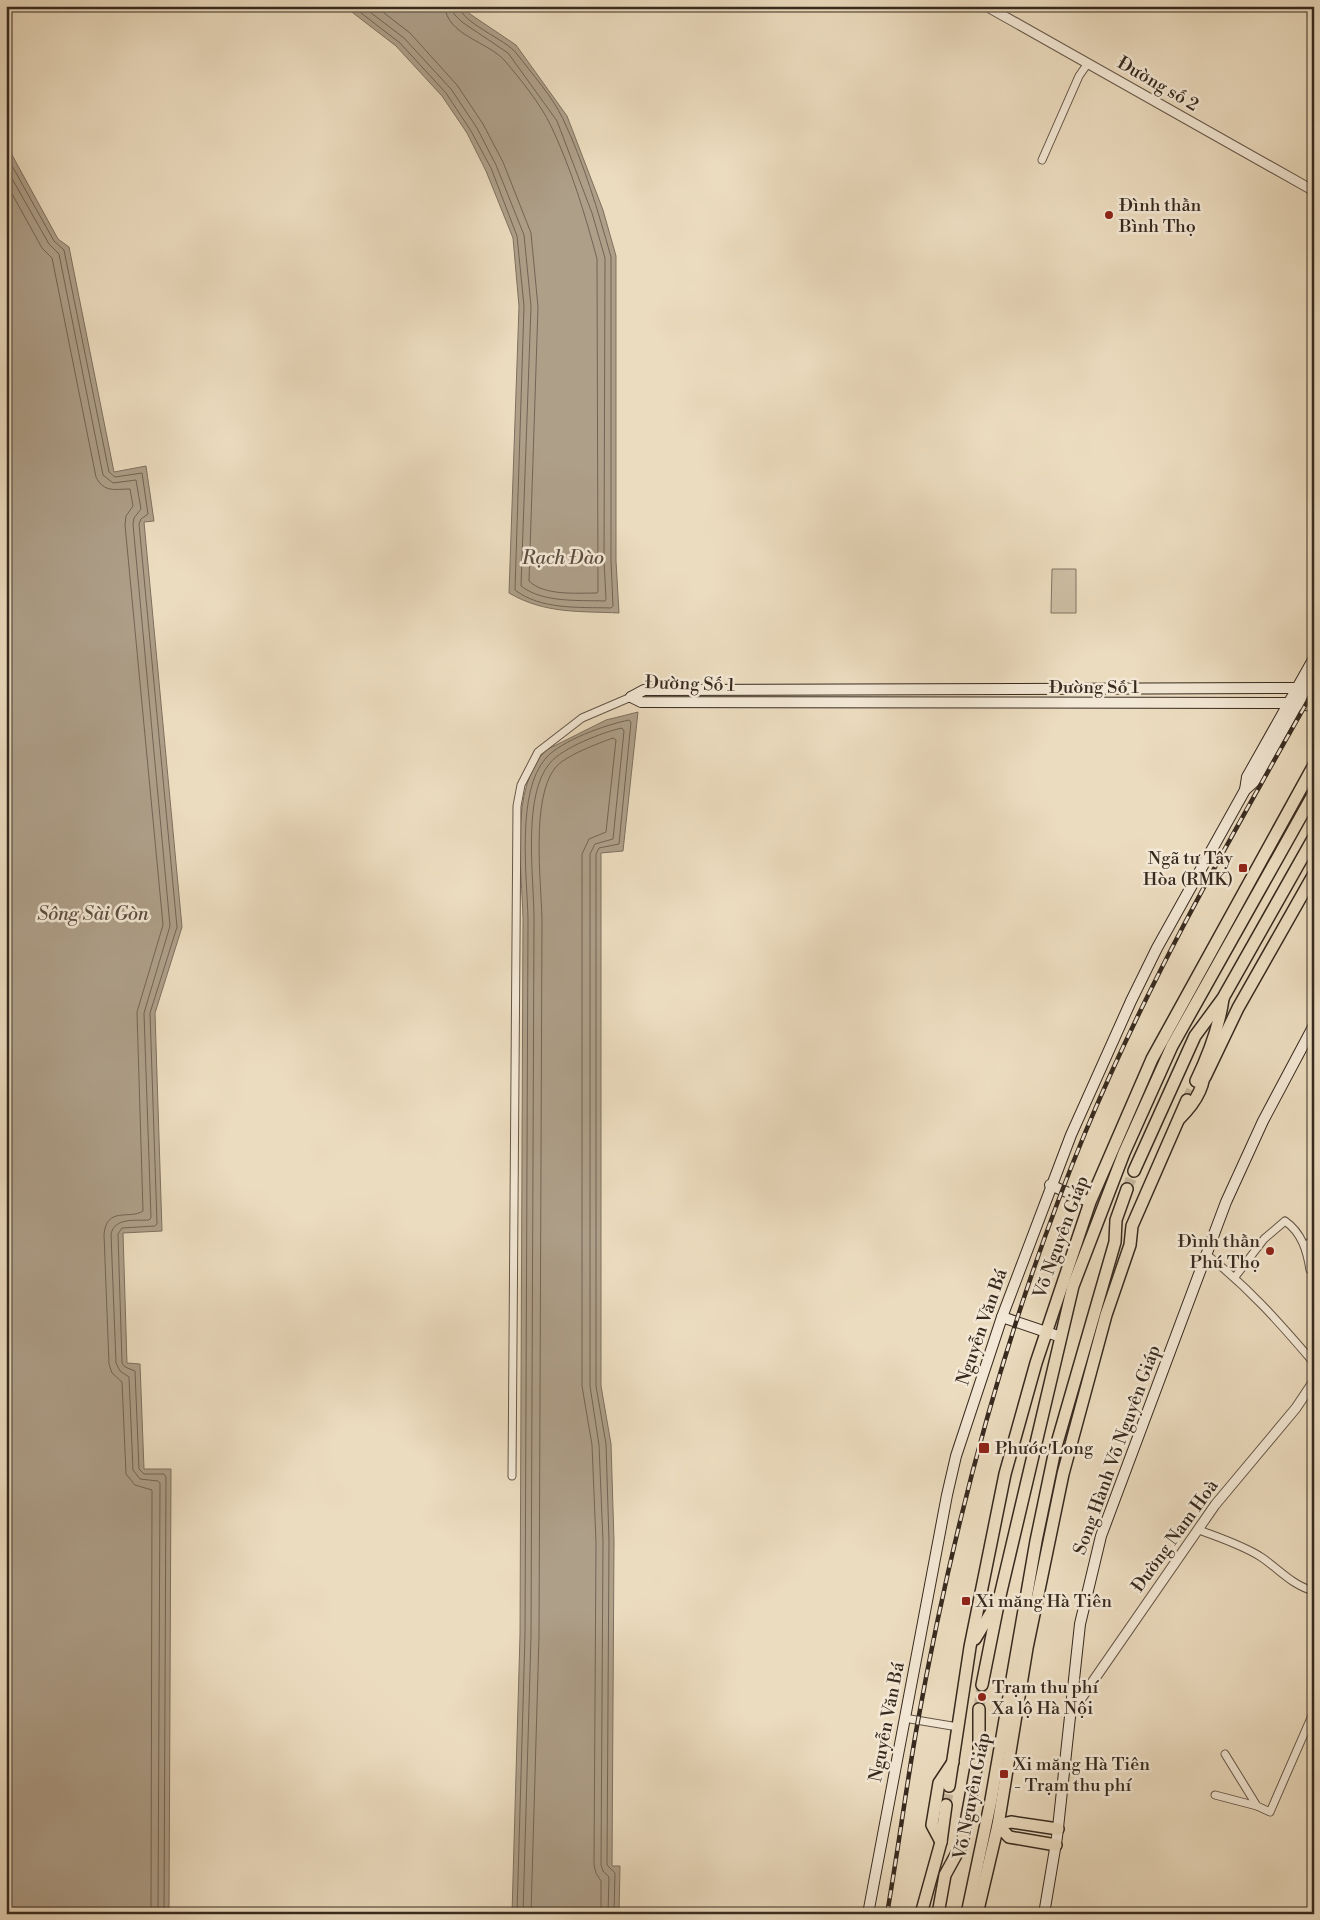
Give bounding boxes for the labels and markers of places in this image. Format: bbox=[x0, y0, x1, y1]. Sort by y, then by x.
place label: Đình thần Bình Thọ bbox=[1118, 194, 1202, 238]
marker: Đình thần Bình Thọ bbox=[1103, 209, 1115, 221]
place label: Ngã tư Tây Hòa (RMK) bbox=[1143, 847, 1233, 891]
marker: Ngã tư Tây Hòa (RMK) bbox=[1237, 862, 1249, 874]
place label: Đình thần Phú Thọ bbox=[1178, 1230, 1260, 1274]
marker: Đình thần Phú Thọ bbox=[1264, 1245, 1276, 1257]
place label: Phước Long bbox=[995, 1437, 1094, 1460]
marker: Phước Long bbox=[977, 1441, 991, 1455]
place label: Xi măng Hà Tiên bbox=[975, 1590, 1112, 1613]
marker: Xi măng Hà Tiên bbox=[960, 1595, 972, 1607]
place label: Trạm thu phí Xa lộ Hà Nội bbox=[991, 1676, 1100, 1720]
marker: Trạm thu phí Xa lộ Hà Nội bbox=[976, 1691, 988, 1703]
place label: Xi măng Hà Tiên - Trạm thu phí bbox=[1013, 1753, 1150, 1797]
marker: Xi măng Hà Tiên - Trạm thu phí bbox=[998, 1768, 1010, 1780]

